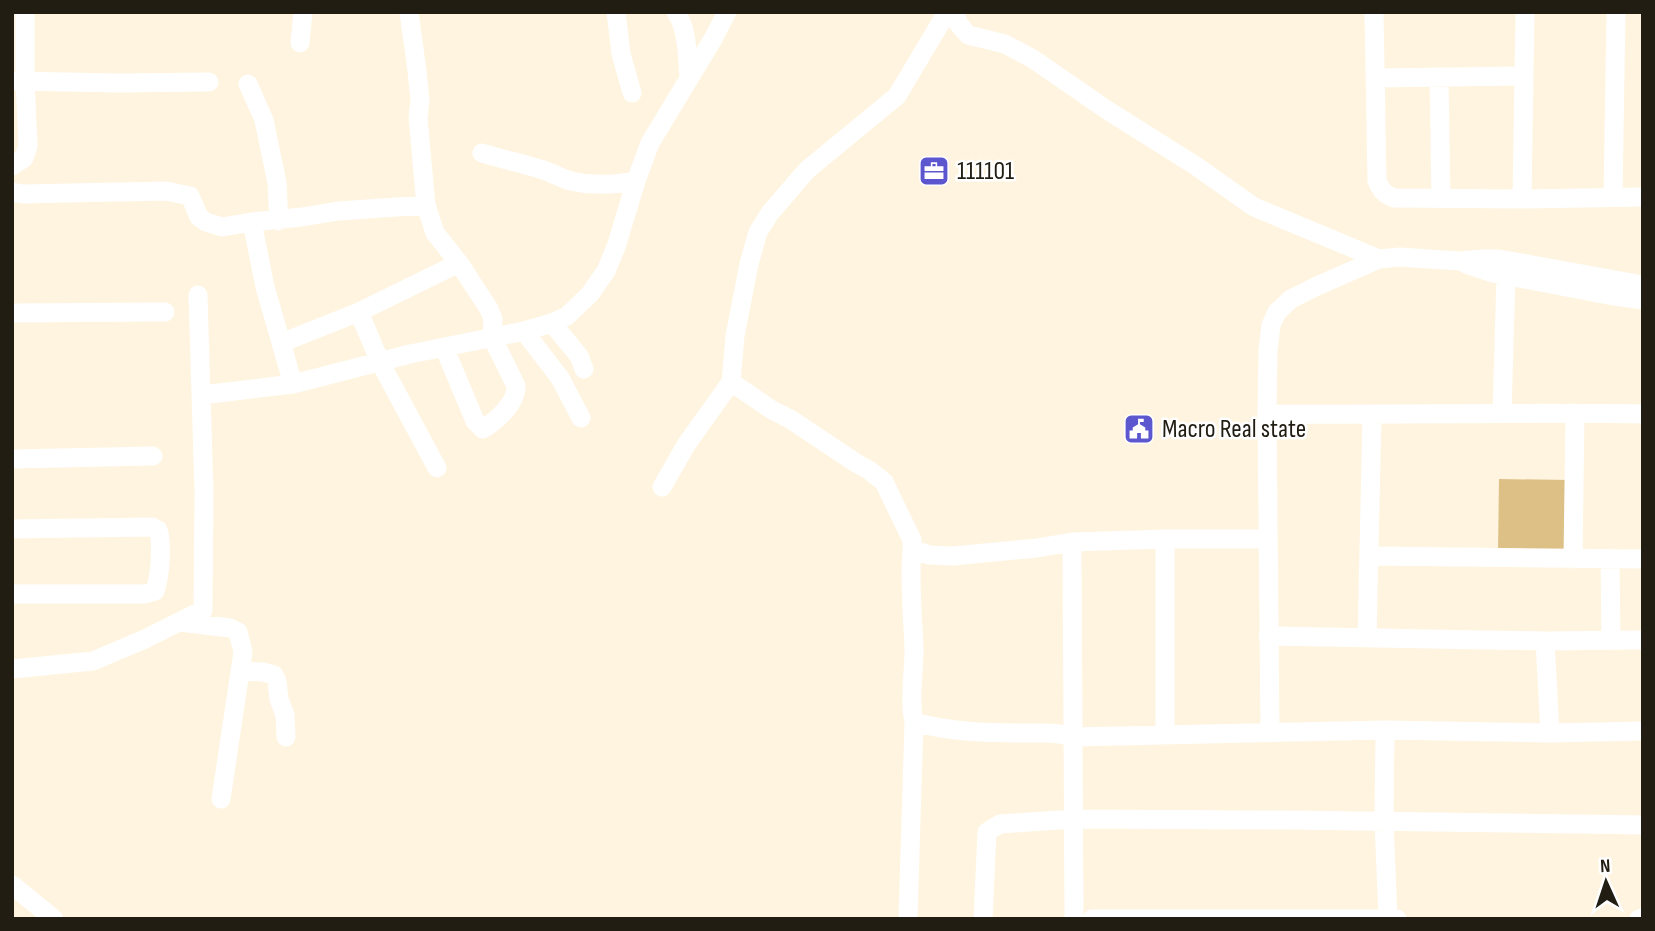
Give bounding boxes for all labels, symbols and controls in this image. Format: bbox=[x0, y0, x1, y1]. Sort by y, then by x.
office icon: 111101 bbox=[917, 154, 951, 188]
place label: 111101 bbox=[957, 156, 1014, 187]
public building icon: Macro Real state bbox=[1122, 412, 1156, 446]
place label: Macro Real state bbox=[1162, 414, 1306, 445]
north arrow bbox=[1571, 847, 1641, 917]
text: N bbox=[1600, 855, 1611, 878]

